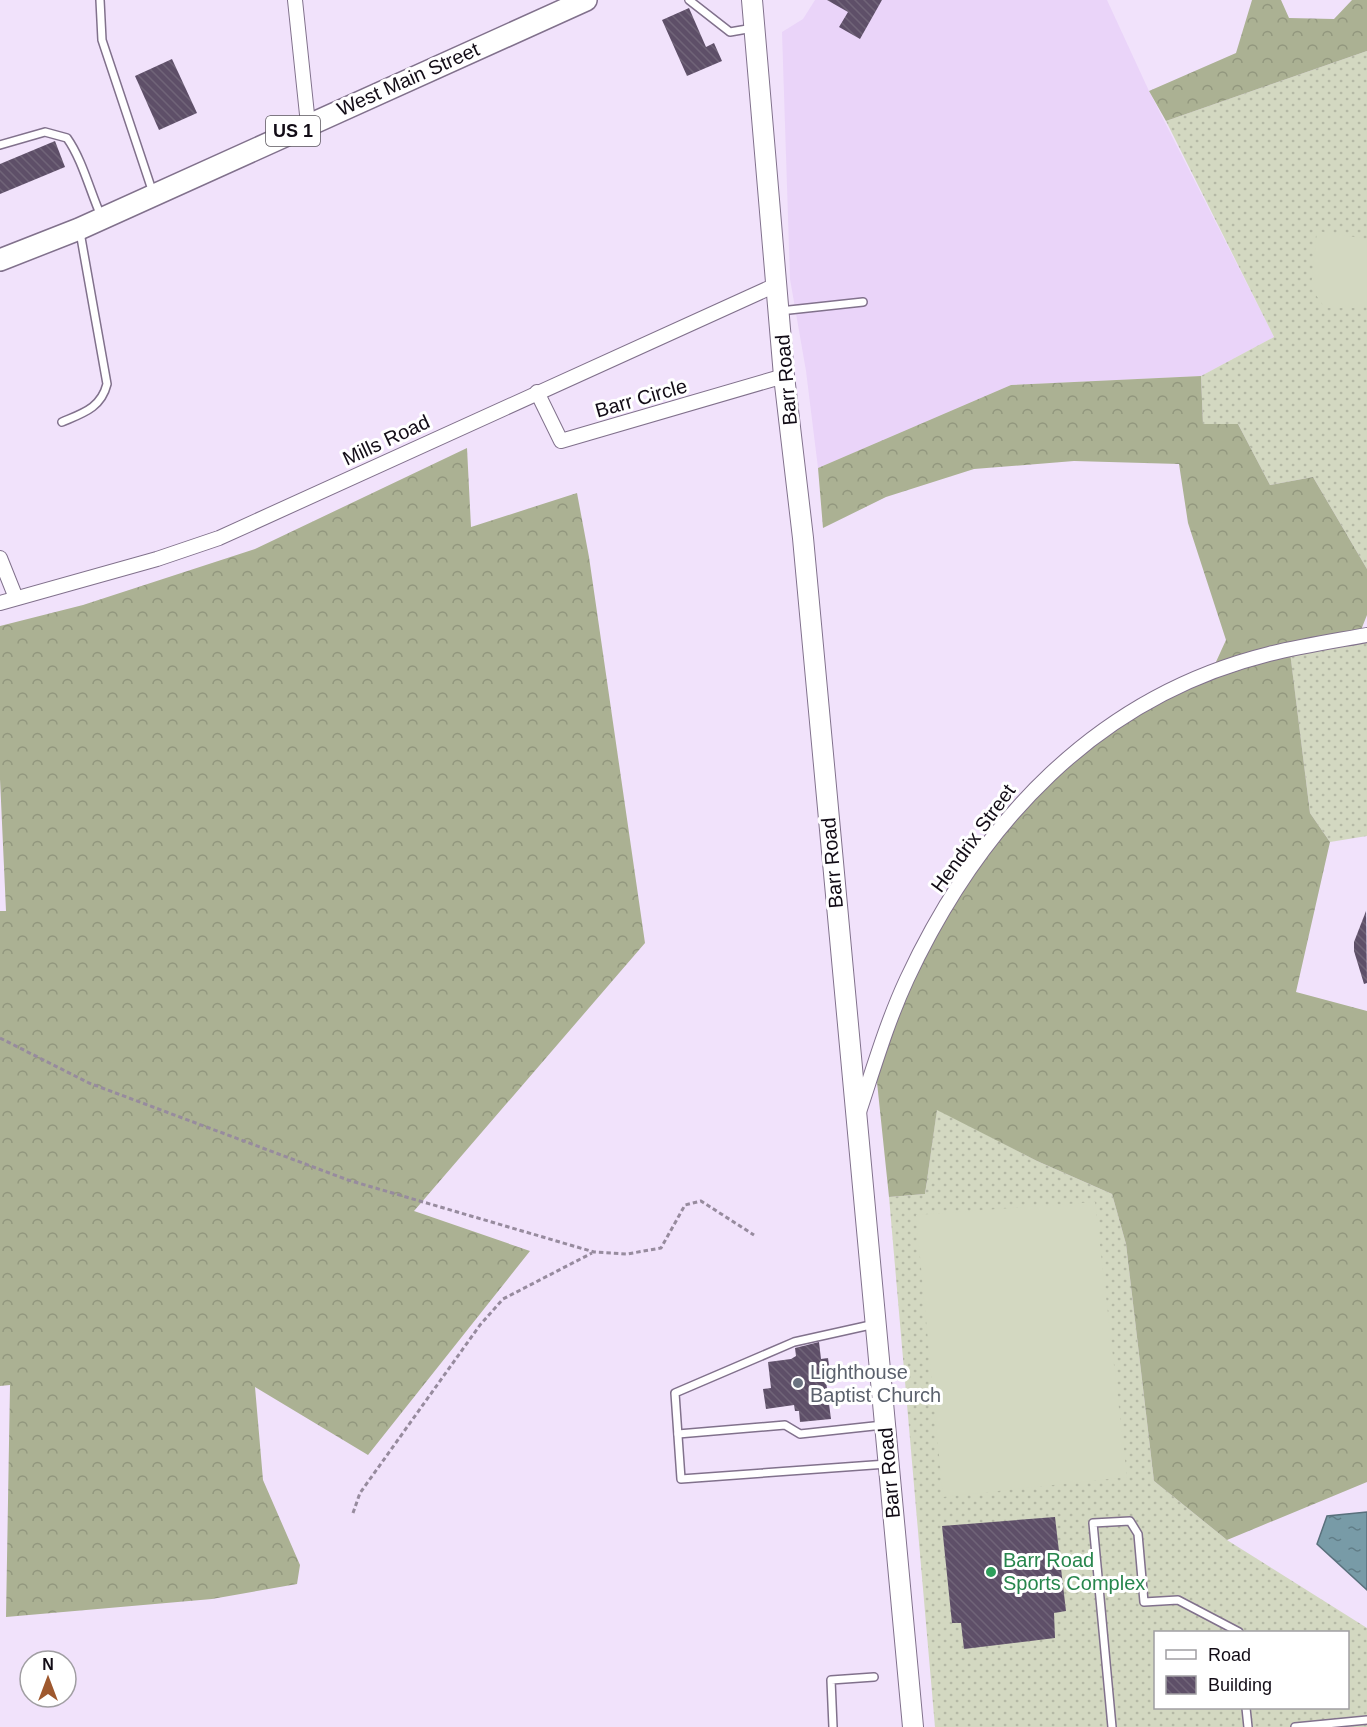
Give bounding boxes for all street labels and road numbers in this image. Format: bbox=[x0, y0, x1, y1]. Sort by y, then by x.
street label: West Main Street bbox=[334, 38, 483, 120]
road number: US 1 bbox=[266, 116, 320, 146]
street label: Barr Road bbox=[771, 334, 801, 426]
street label: Barr Circle bbox=[593, 374, 689, 422]
street label: Mills Road bbox=[339, 410, 433, 470]
street label: Hendrix Street bbox=[927, 779, 1020, 896]
street label: Barr Road bbox=[817, 817, 847, 909]
street label: Barr Road bbox=[874, 1427, 904, 1519]

